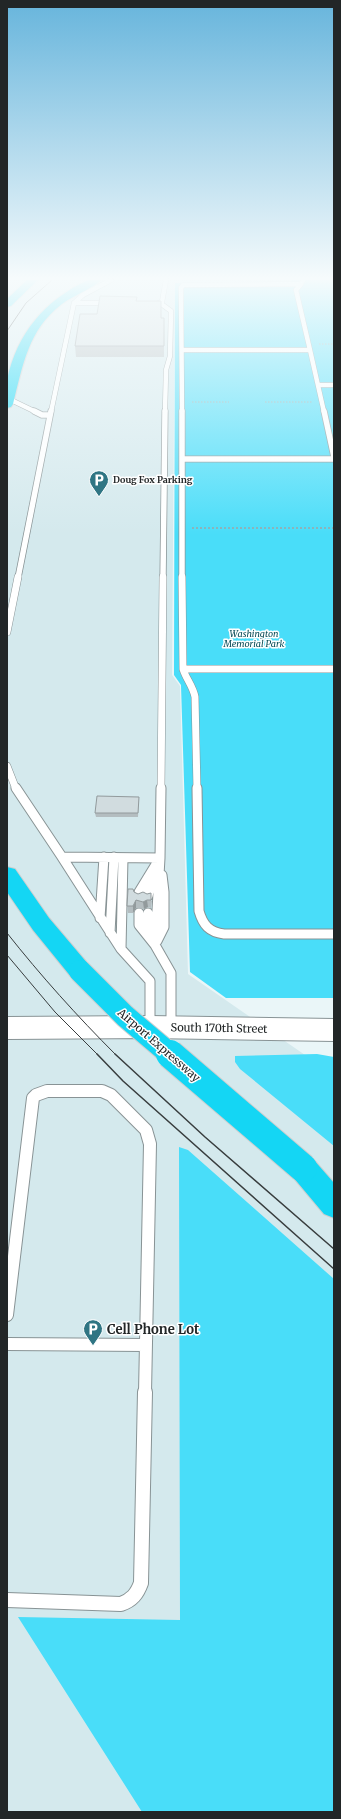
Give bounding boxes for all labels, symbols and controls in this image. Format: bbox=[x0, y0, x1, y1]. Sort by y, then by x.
parking icon: Doug Fox Parking bbox=[88, 469, 110, 497]
place label: Doug Fox Parking bbox=[113, 474, 193, 485]
park label: Washington Memorial Park bbox=[223, 628, 285, 649]
street label: Airport Expressway bbox=[114, 1005, 204, 1085]
street label: South 170th Street bbox=[170, 1020, 268, 1036]
parking icon: Cell Phone Lot bbox=[82, 1318, 104, 1346]
place label: Cell Phone Lot bbox=[107, 1321, 200, 1338]

